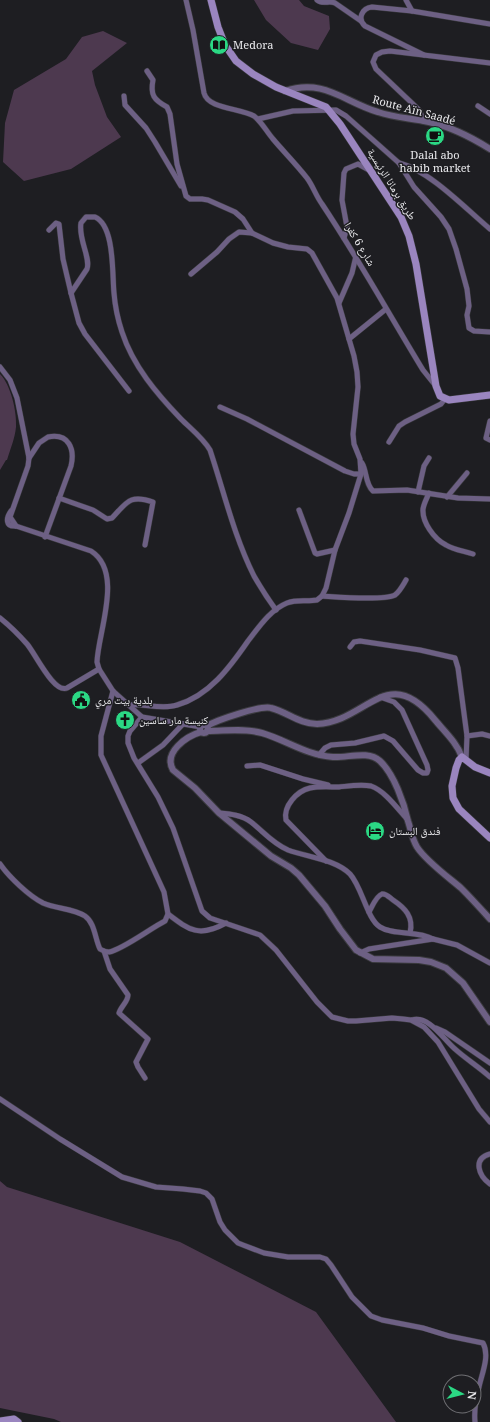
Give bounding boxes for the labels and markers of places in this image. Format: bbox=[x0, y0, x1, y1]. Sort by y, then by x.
library icon: Medora bbox=[208, 34, 230, 56]
place label: Medora bbox=[233, 37, 273, 52]
cafe icon: Dalal abo habib market bbox=[424, 125, 446, 147]
place label: Dalal abo habib market bbox=[400, 147, 471, 175]
public building icon: بلدية بيت مري bbox=[70, 689, 92, 711]
place label: بلدية بيت مري bbox=[95, 692, 153, 709]
church icon: كنيسة مار ساسين bbox=[114, 709, 136, 731]
place label: كنيسة مار ساسين bbox=[139, 712, 209, 727]
hotel icon: فندق البستان bbox=[364, 820, 386, 842]
place label: فندق البستان bbox=[389, 823, 441, 838]

